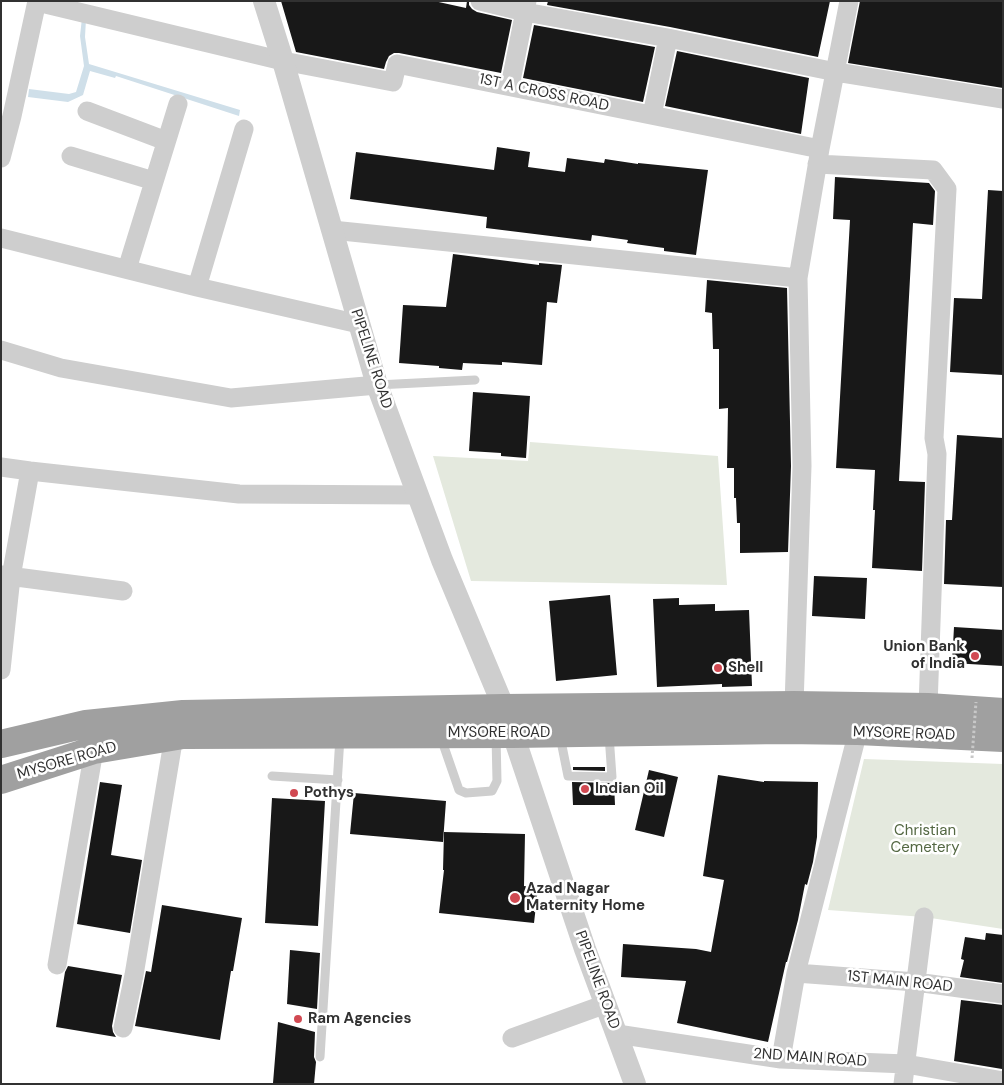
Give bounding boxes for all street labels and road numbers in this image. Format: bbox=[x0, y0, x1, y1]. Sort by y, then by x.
street label: 1ST A CROSS ROAD bbox=[477, 70, 611, 116]
street label: PIPELINE ROAD bbox=[346, 307, 396, 411]
street label: MYSORE ROAD bbox=[852, 723, 956, 745]
street label: MYSORE ROAD bbox=[448, 724, 550, 742]
street label: MYSORE ROAD bbox=[15, 738, 119, 784]
street label: PIPELINE ROAD bbox=[571, 928, 623, 1032]
street label: 1ST MAIN ROAD bbox=[846, 968, 954, 996]
street label: 2ND MAIN ROAD bbox=[753, 1045, 867, 1071]

